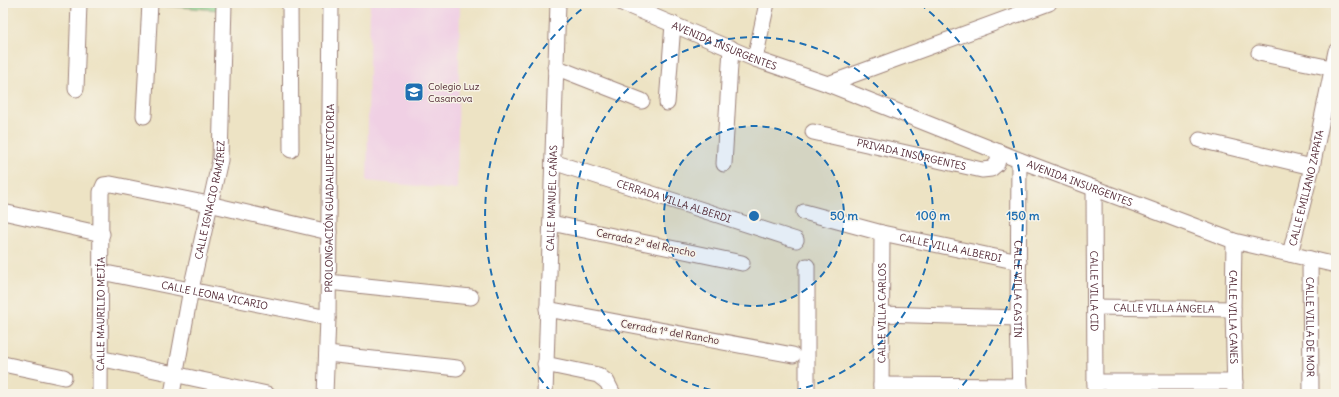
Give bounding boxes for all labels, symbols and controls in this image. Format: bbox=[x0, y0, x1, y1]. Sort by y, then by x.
street label: AVENIDA INSURGENTES bbox=[670, 18, 779, 73]
place label: Colegio Luz Casanova bbox=[428, 80, 480, 105]
school or university icon: Colegio Luz Casanova bbox=[403, 81, 425, 103]
street label: PROLONGACIÓN GUADALUPE VICTORIA bbox=[322, 103, 337, 292]
street label: CALLE EMILIANO ZAPATA bbox=[1286, 128, 1326, 247]
street label: PRIVADA INSURGENTES bbox=[856, 136, 968, 173]
street label: CALLE IGNACIO RAMÍREZ bbox=[191, 140, 227, 260]
street label: CALLE MANUEL CAÑAS bbox=[543, 144, 560, 251]
street label: AVENIDA INSURGENTES bbox=[1025, 157, 1135, 209]
street label: CERRADA VILLA ALBERDI bbox=[615, 176, 733, 225]
text: 50 m bbox=[830, 208, 859, 223]
text: 100 m bbox=[916, 208, 950, 223]
text: 150 m bbox=[1007, 208, 1040, 223]
centre of rings bbox=[747, 209, 761, 223]
street label: Cerrada 2ª del Rancho bbox=[595, 226, 697, 260]
street label: CALLE VILLA ALBERDI bbox=[898, 230, 1003, 265]
street label: CALLE VILLA CASTÍN bbox=[1011, 240, 1025, 338]
street label: CALLE VILLA CID bbox=[1088, 251, 1101, 331]
street label: CALLE MAURILIO MEJÍA bbox=[94, 256, 107, 371]
street label: CALLE VILLA CARLOS bbox=[875, 262, 888, 363]
street label: CALLE VILLA CANES bbox=[1226, 270, 1241, 364]
street label: CALLE VILLA DE MOR bbox=[1304, 277, 1317, 378]
street label: CALLE LEONA VICARIO bbox=[160, 278, 269, 312]
street label: CALLE VILLA ÁNGELA bbox=[1113, 301, 1215, 315]
street label: Cerrada 1ª del Rancho bbox=[620, 317, 721, 347]

